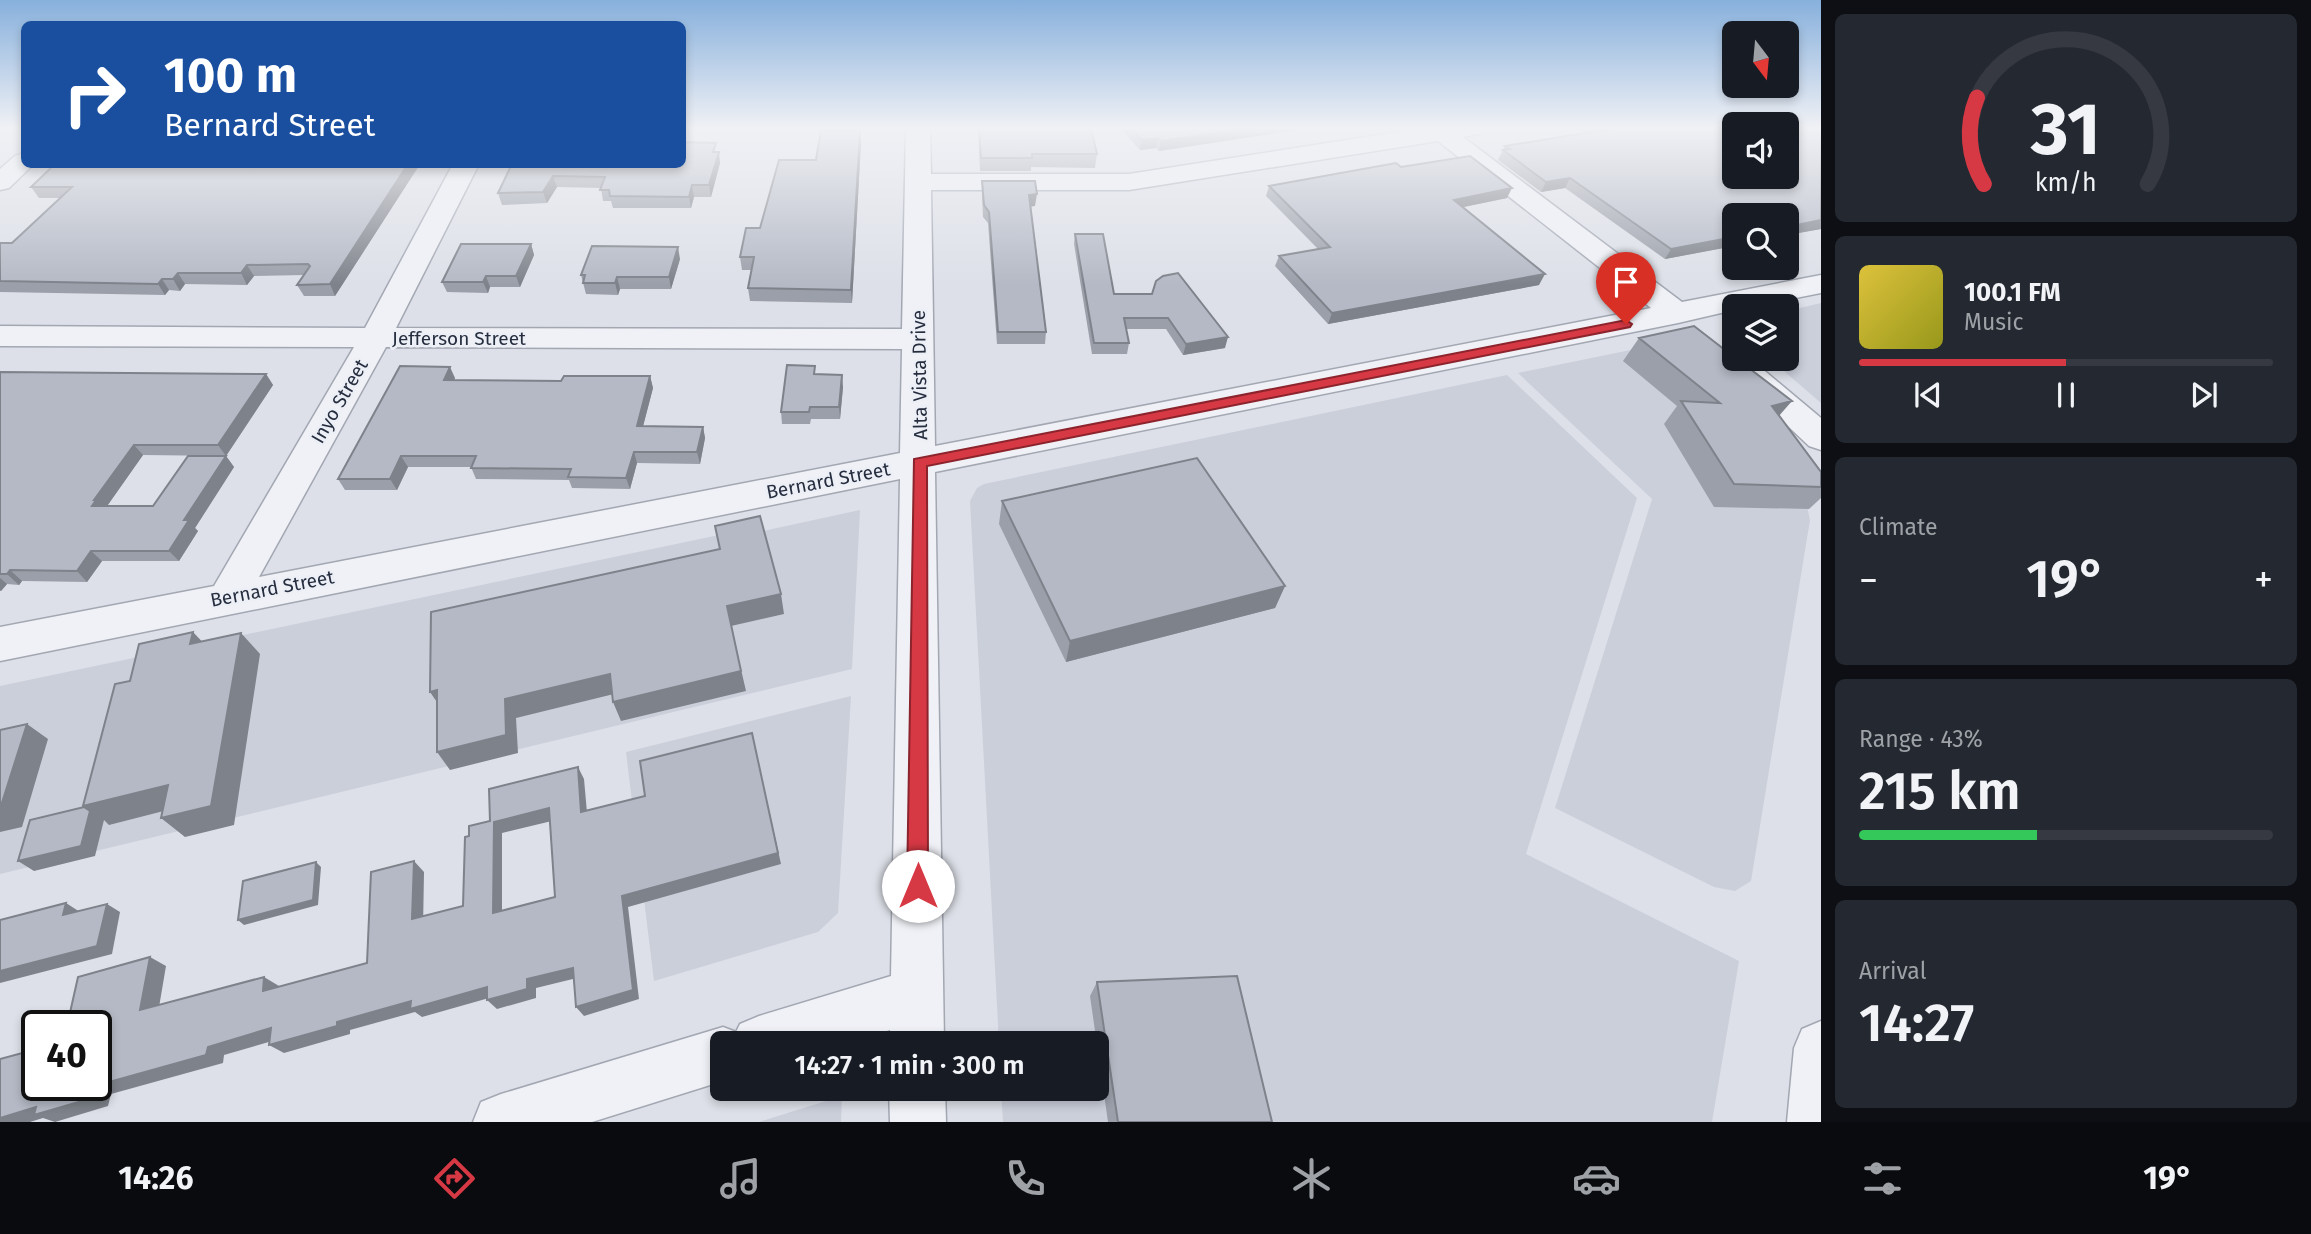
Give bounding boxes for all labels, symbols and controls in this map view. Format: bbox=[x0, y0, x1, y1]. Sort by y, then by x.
north arrow bbox=[1722, 21, 1799, 98]
map controls bbox=[1722, 21, 1799, 371]
text: 100 m bbox=[164, 46, 297, 105]
icon: right bbox=[49, 49, 140, 140]
text: 31 bbox=[2030, 86, 2101, 173]
text: Bernard Street bbox=[164, 106, 375, 144]
button: sound bbox=[1722, 112, 1799, 189]
text: km/h bbox=[2035, 168, 2097, 198]
button: search bbox=[1722, 203, 1799, 280]
pin bbox=[1596, 252, 1656, 324]
icon: arrive bbox=[1607, 263, 1645, 301]
text: 100.1 FM bbox=[1964, 277, 2061, 308]
button: layers bbox=[1722, 294, 1799, 371]
text: Music bbox=[1964, 308, 2024, 336]
street label: Alta Vista Drive bbox=[907, 310, 932, 440]
street label: Jefferson Street bbox=[392, 327, 526, 350]
street label: Inyo Street bbox=[306, 355, 373, 448]
icon: previous bbox=[1909, 376, 1947, 414]
icon: pause bbox=[2047, 376, 2085, 414]
icon: next bbox=[2185, 376, 2223, 414]
street label: Bernard Street bbox=[764, 457, 892, 504]
text: Climate bbox=[1859, 513, 1938, 541]
text: 19° bbox=[2026, 548, 2106, 611]
text: − bbox=[1859, 557, 1878, 603]
text: + bbox=[2254, 557, 2273, 603]
street label: Bernard Street bbox=[208, 565, 336, 612]
text: Range · 43% bbox=[1859, 725, 1983, 753]
text: 215 km bbox=[1859, 760, 2021, 823]
position arrow bbox=[881, 849, 955, 923]
text: Arrival bbox=[1859, 957, 1926, 985]
text: 14:27 bbox=[1859, 992, 1974, 1055]
speed limit sign: 40 bbox=[21, 1010, 112, 1101]
text: 14:27 · 1 min · 300 m bbox=[794, 1050, 1025, 1081]
icon: directions bbox=[430, 1154, 479, 1203]
icon: music bbox=[716, 1154, 765, 1203]
icon: phone bbox=[1001, 1154, 1050, 1203]
icon: climate bbox=[1287, 1154, 1336, 1203]
icon: car bbox=[1572, 1154, 1621, 1203]
icon: filters bbox=[1858, 1154, 1907, 1203]
text: 14:26 bbox=[118, 1159, 193, 1197]
text: 19° bbox=[2143, 1159, 2193, 1197]

